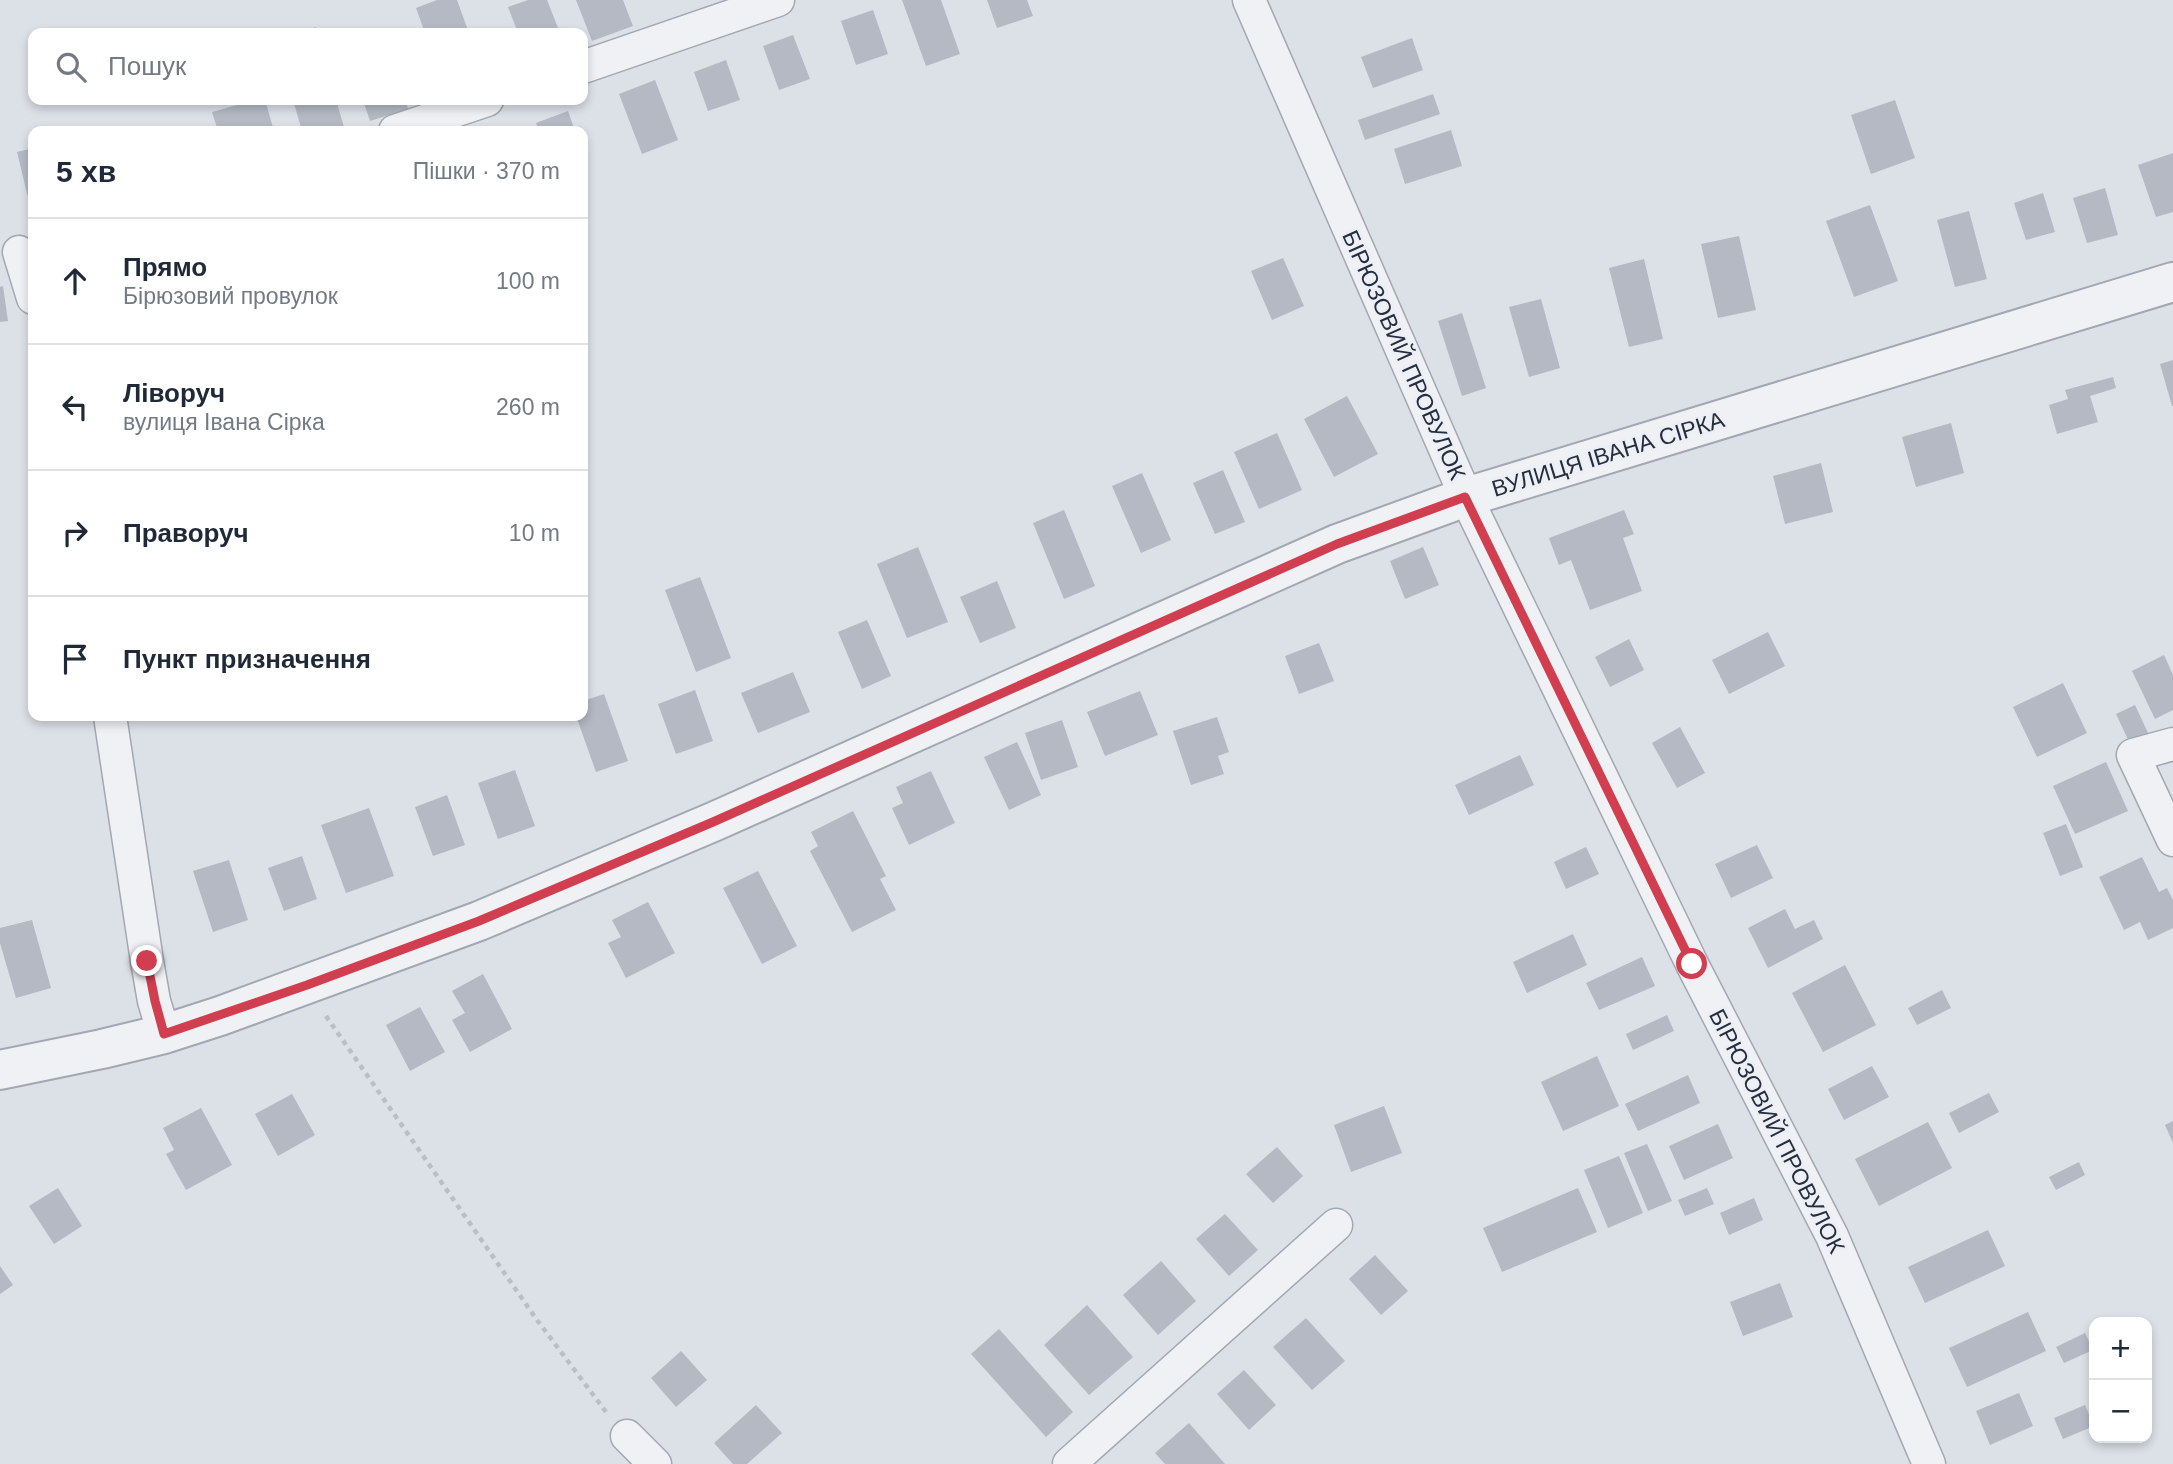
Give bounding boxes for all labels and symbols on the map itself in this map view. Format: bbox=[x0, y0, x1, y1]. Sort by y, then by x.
street label: БІРЮЗОВИЙ ПРОВУЛОК bbox=[1337, 226, 1472, 484]
street label: ВУЛИЦЯ ІВАНА СІРКА bbox=[1489, 406, 1728, 502]
route end bbox=[131, 945, 162, 976]
route start bbox=[1676, 948, 1707, 979]
street label: БІРЮЗОВИЙ ПРОВУЛОК bbox=[1704, 1004, 1851, 1258]

